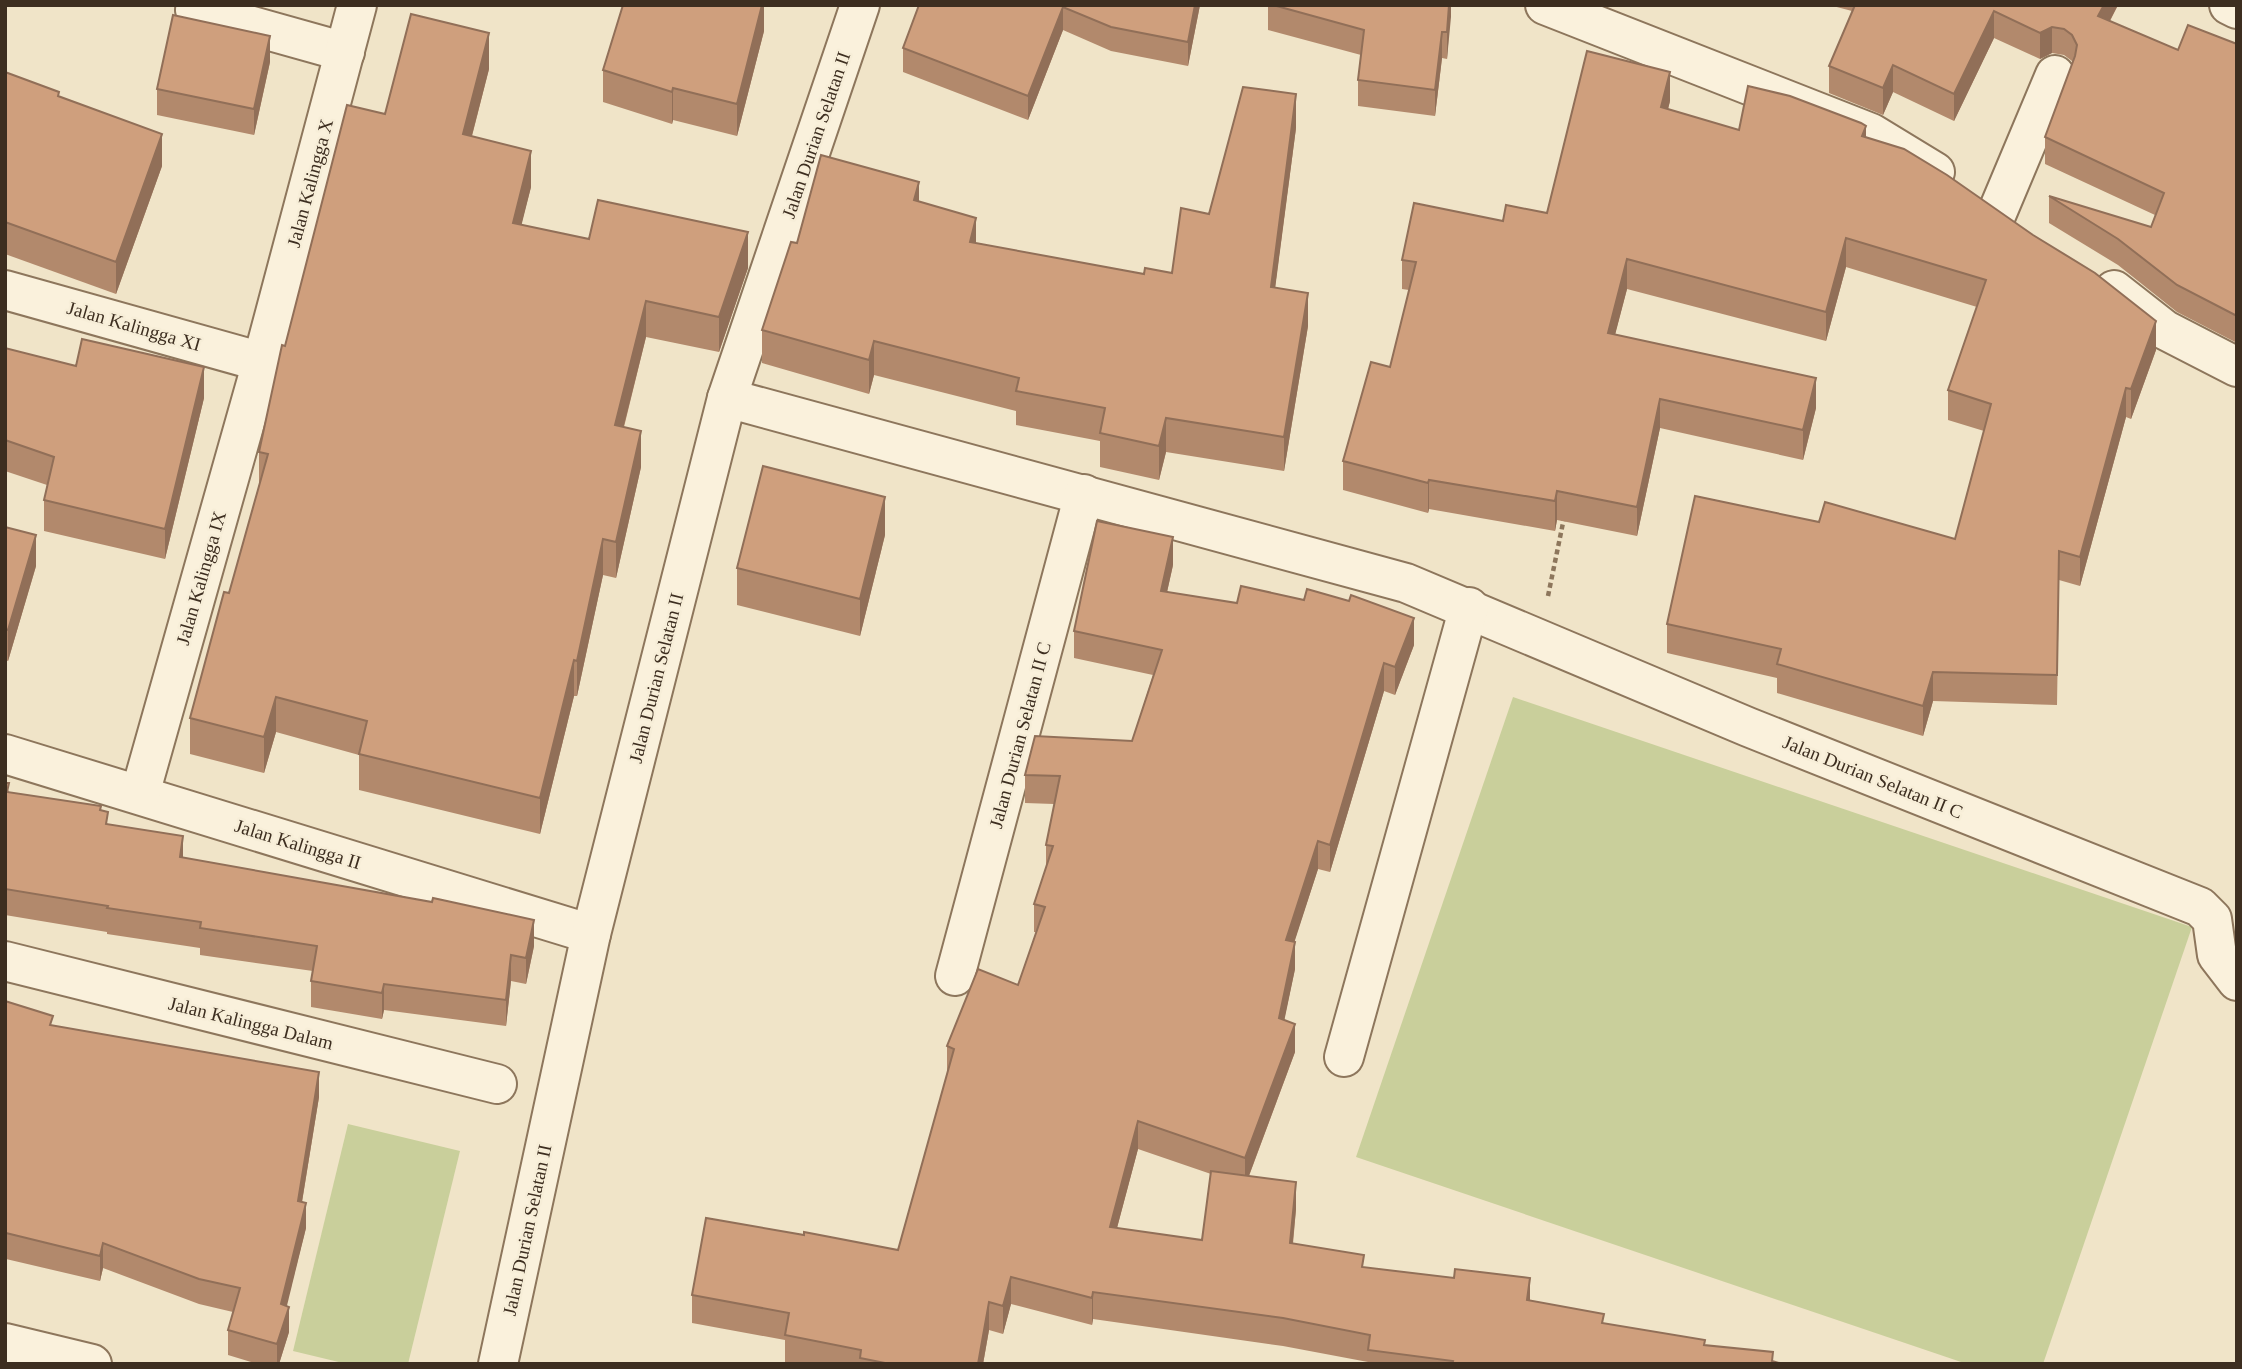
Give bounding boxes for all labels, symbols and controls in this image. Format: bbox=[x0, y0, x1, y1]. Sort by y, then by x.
street label: Jalan Durian Selatan II bbox=[778, 49, 854, 221]
street label: Jalan Kalingga X bbox=[283, 116, 337, 249]
street label: Jalan Kalingga XI bbox=[65, 297, 203, 355]
street label: Jalan Kalingga IX bbox=[172, 508, 230, 647]
street label: Jalan Durian Selatan II bbox=[625, 591, 687, 765]
street label: Jalan Durian Selatan II C bbox=[985, 640, 1055, 830]
street label: Jalan Durian Selatan II C bbox=[1780, 731, 1966, 823]
street label: Jalan Kalingga II bbox=[232, 815, 364, 873]
street label: Jalan Kalingga Dalam bbox=[167, 992, 336, 1054]
street label: Jalan Durian Selatan II bbox=[499, 1142, 555, 1318]

